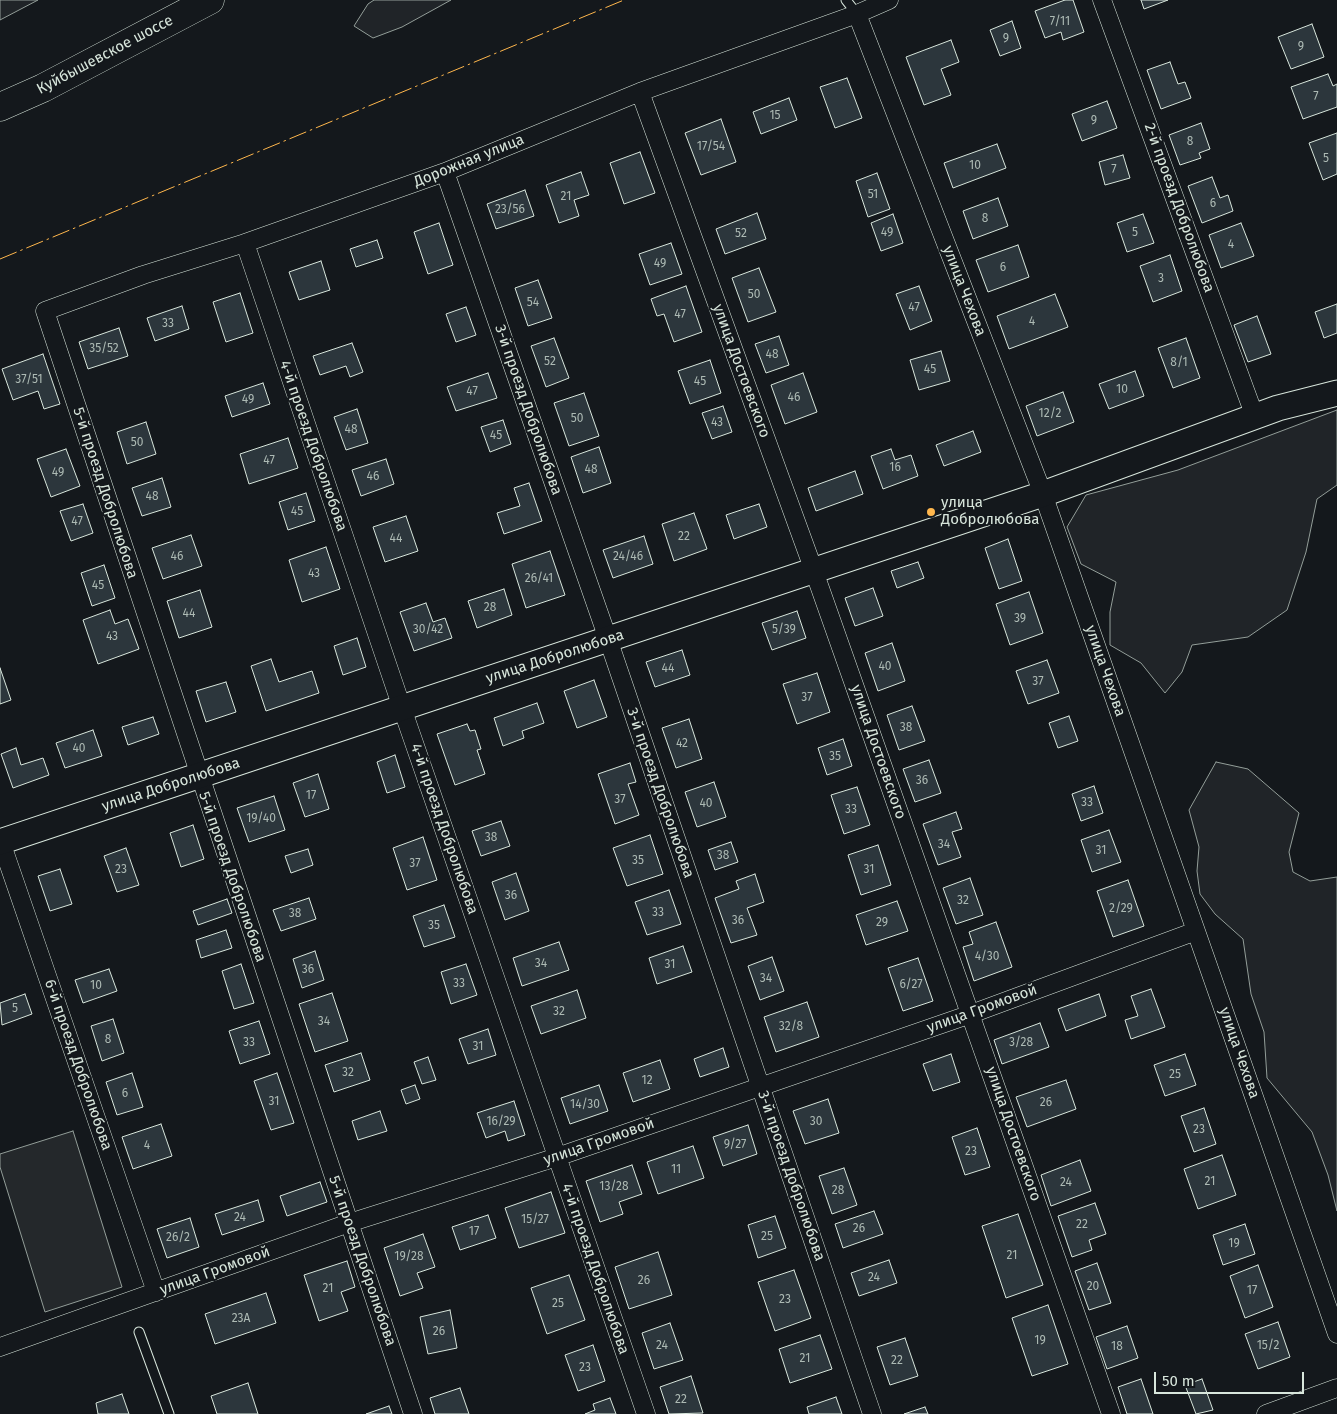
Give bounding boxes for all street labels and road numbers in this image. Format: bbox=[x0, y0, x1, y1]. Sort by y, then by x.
street label: Куйбышевское шоссе bbox=[34, 11, 176, 99]
street label: 2-й проезд Добролюбова bbox=[1140, 121, 1218, 295]
street label: Дорожная улица bbox=[411, 131, 527, 191]
street label: улица Чехова bbox=[939, 243, 989, 339]
street label: улица Достоевского bbox=[708, 302, 774, 440]
street label: 3-й проезд Добролюбова bbox=[490, 322, 566, 498]
street label: 4-й проезд Добролюбова bbox=[275, 358, 351, 534]
street label: 5-й проезд Добролюбова bbox=[69, 405, 141, 581]
street label: улица Чехова bbox=[1081, 623, 1129, 719]
street label: улица Добролюбова bbox=[484, 626, 626, 688]
street label: улица Достоевского bbox=[847, 682, 909, 822]
street label: 3-й проезд Добролюбова bbox=[622, 705, 698, 881]
street label: 4-й проезд Добролюбова bbox=[406, 741, 482, 917]
street label: улица Добролюбова bbox=[100, 754, 242, 816]
street label: 5-й проезд Добролюбова bbox=[194, 789, 270, 965]
street label: 6-й проезд Добролюбова bbox=[40, 977, 116, 1153]
street label: улица Громовой bbox=[924, 981, 1040, 1037]
street label: улица Чехова bbox=[1215, 1005, 1263, 1101]
street label: улица Достоевского bbox=[982, 1064, 1044, 1204]
street label: 3-й проезд Добролюбова bbox=[753, 1088, 829, 1264]
street label: улица Громовой bbox=[541, 1115, 657, 1169]
street label: 5-й проезд Добролюбова bbox=[324, 1173, 400, 1349]
street label: 4-й проезд Добролюбова bbox=[557, 1181, 633, 1357]
street label: улица Громовой bbox=[157, 1243, 273, 1299]

